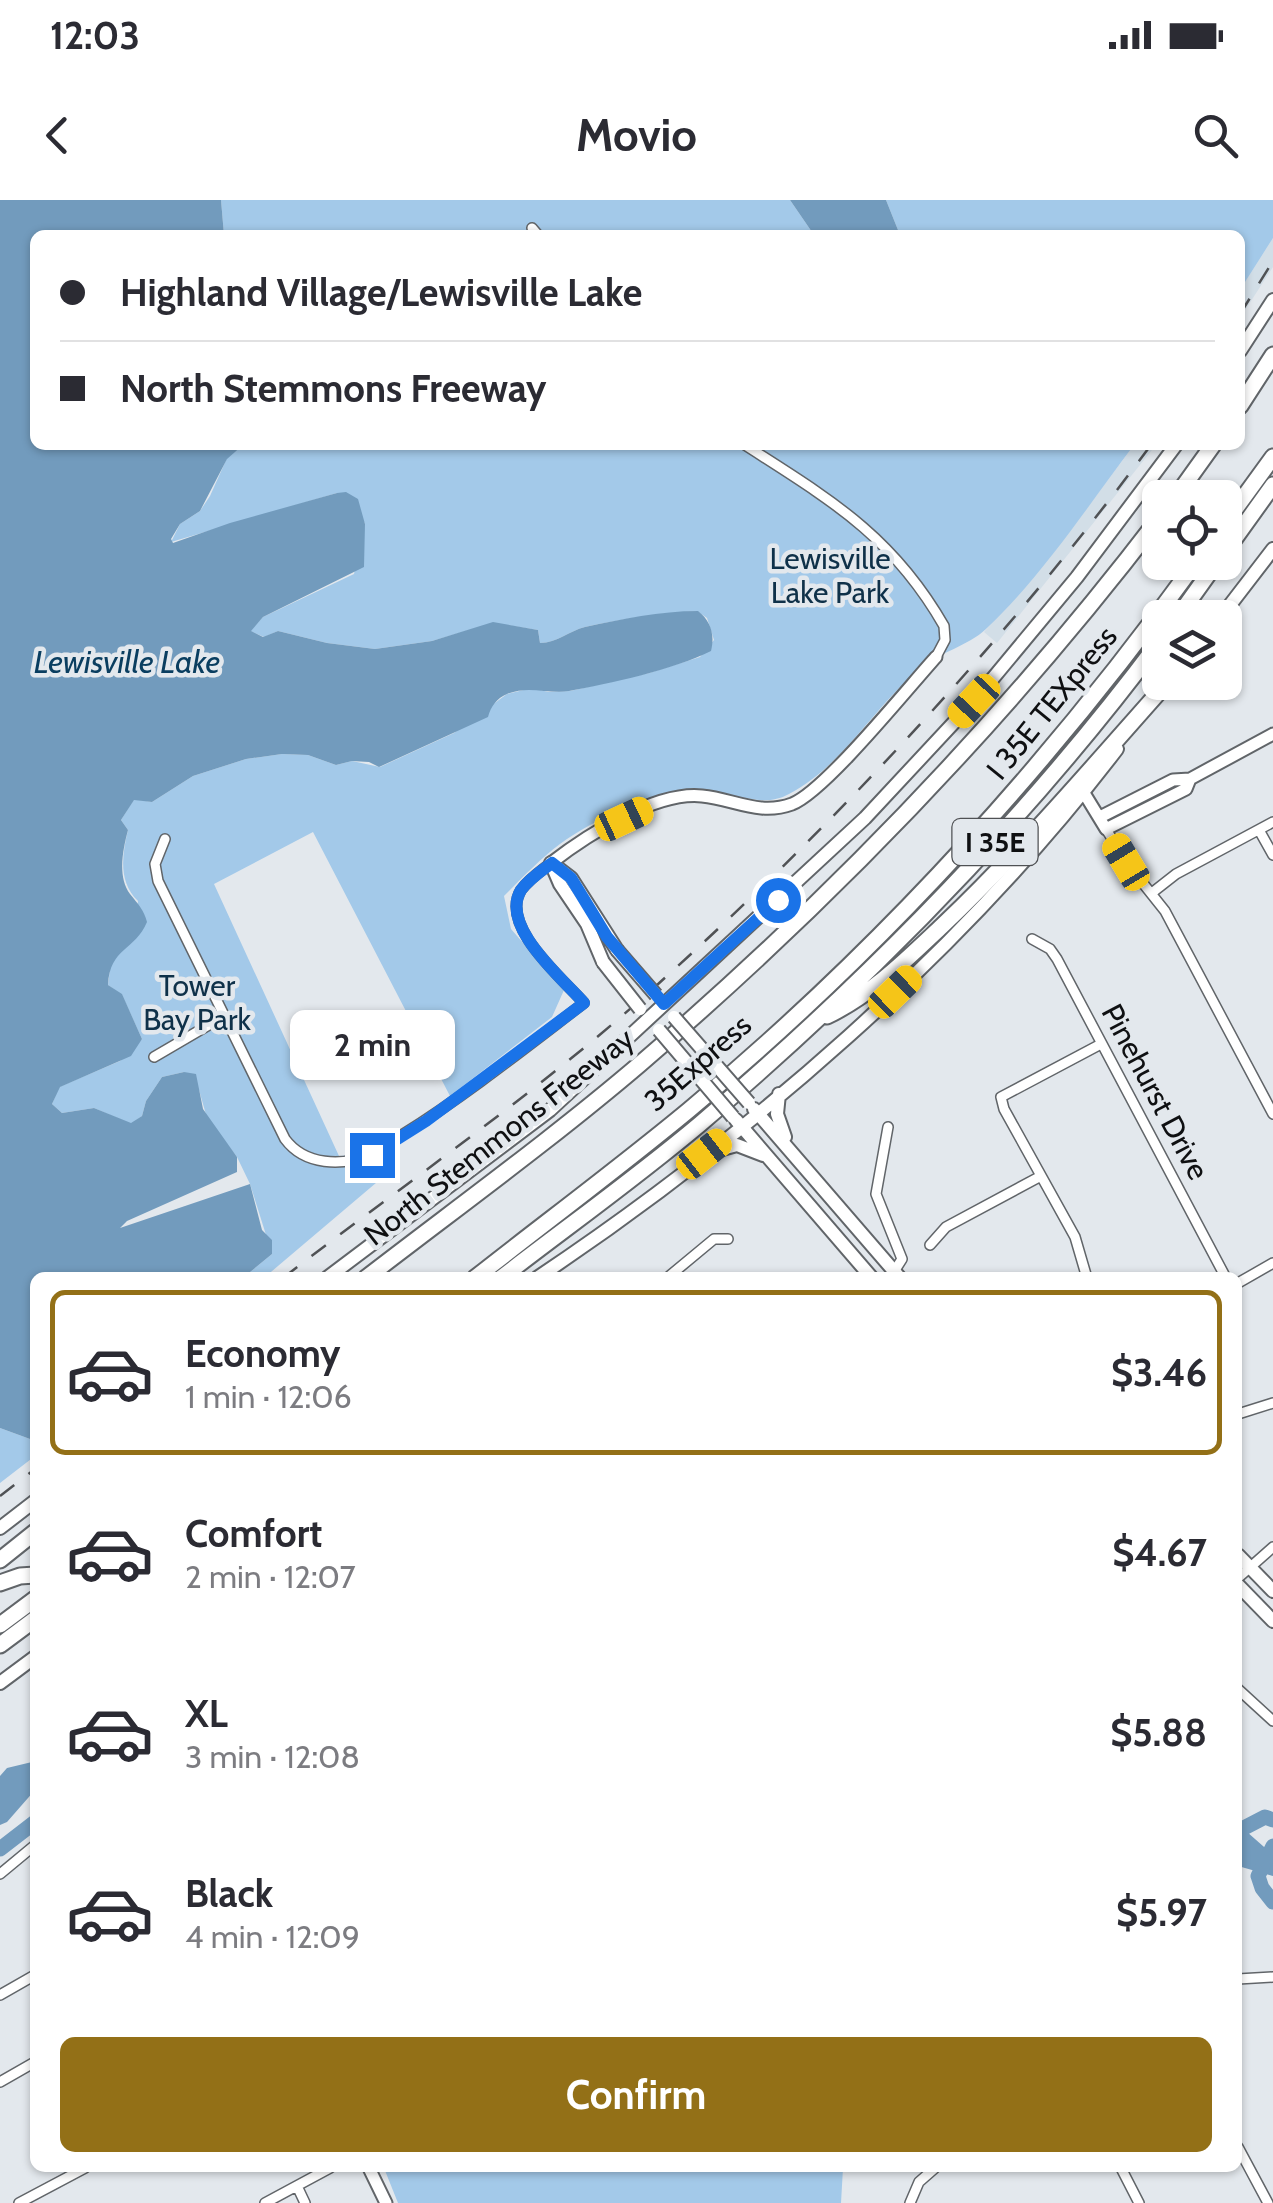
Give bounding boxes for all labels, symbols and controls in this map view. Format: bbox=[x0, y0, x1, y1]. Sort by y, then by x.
text: 12:03 bbox=[50, 12, 140, 59]
icon: back bbox=[30, 108, 85, 163]
text: Movio bbox=[576, 108, 697, 162]
icon: search bbox=[1188, 108, 1243, 163]
text: Highland Village/Lewisville Lake bbox=[120, 269, 642, 316]
text: North Stemmons Freeway bbox=[120, 365, 547, 412]
map controls bbox=[1142, 480, 1242, 700]
button: locate bbox=[1142, 480, 1242, 580]
park label: Lewisville Lake Park bbox=[769, 540, 891, 611]
button: layers bbox=[1142, 600, 1242, 700]
street label: I 35E TEXpress bbox=[979, 619, 1125, 787]
water label: Lewisville Lake bbox=[34, 642, 220, 681]
car bbox=[943, 669, 1005, 733]
car bbox=[590, 793, 658, 845]
road number: I 35E bbox=[952, 819, 1038, 865]
car bbox=[1098, 829, 1154, 895]
route start bbox=[756, 878, 801, 923]
car bbox=[863, 960, 927, 1024]
park label: Tower Bay Park bbox=[143, 967, 251, 1038]
street label: Pinehurst Drive bbox=[1094, 998, 1217, 1186]
street label: 35Express bbox=[637, 1006, 759, 1119]
callout: 2 min bbox=[290, 1010, 454, 1080]
street label: North Stemmons Freeway bbox=[356, 1020, 641, 1253]
text: 2 min bbox=[334, 1025, 411, 1064]
car bbox=[671, 1124, 737, 1184]
route end bbox=[350, 1133, 395, 1178]
icon: car bbox=[65, 1328, 155, 1418]
text: Economy bbox=[185, 1330, 340, 1377]
text: $3.46 bbox=[1111, 1349, 1207, 1396]
text: 1 min · 12:06 bbox=[185, 1377, 352, 1416]
icon: car bbox=[65, 1508, 155, 1598]
text: Comfort bbox=[185, 1510, 322, 1557]
text: $4.67 bbox=[1112, 1529, 1207, 1576]
text: 2 min · 12:07 bbox=[185, 1557, 356, 1596]
icon: car bbox=[65, 1688, 155, 1778]
text: XL bbox=[185, 1690, 228, 1737]
text: $5.88 bbox=[1110, 1709, 1207, 1756]
text: 3 min · 12:08 bbox=[185, 1737, 360, 1776]
icon: car bbox=[65, 1868, 155, 1958]
text: Black bbox=[185, 1870, 273, 1917]
text: $5.97 bbox=[1116, 1889, 1207, 1936]
text: 4 min · 12:09 bbox=[185, 1917, 360, 1956]
button: Confirm bbox=[60, 2037, 1212, 2152]

